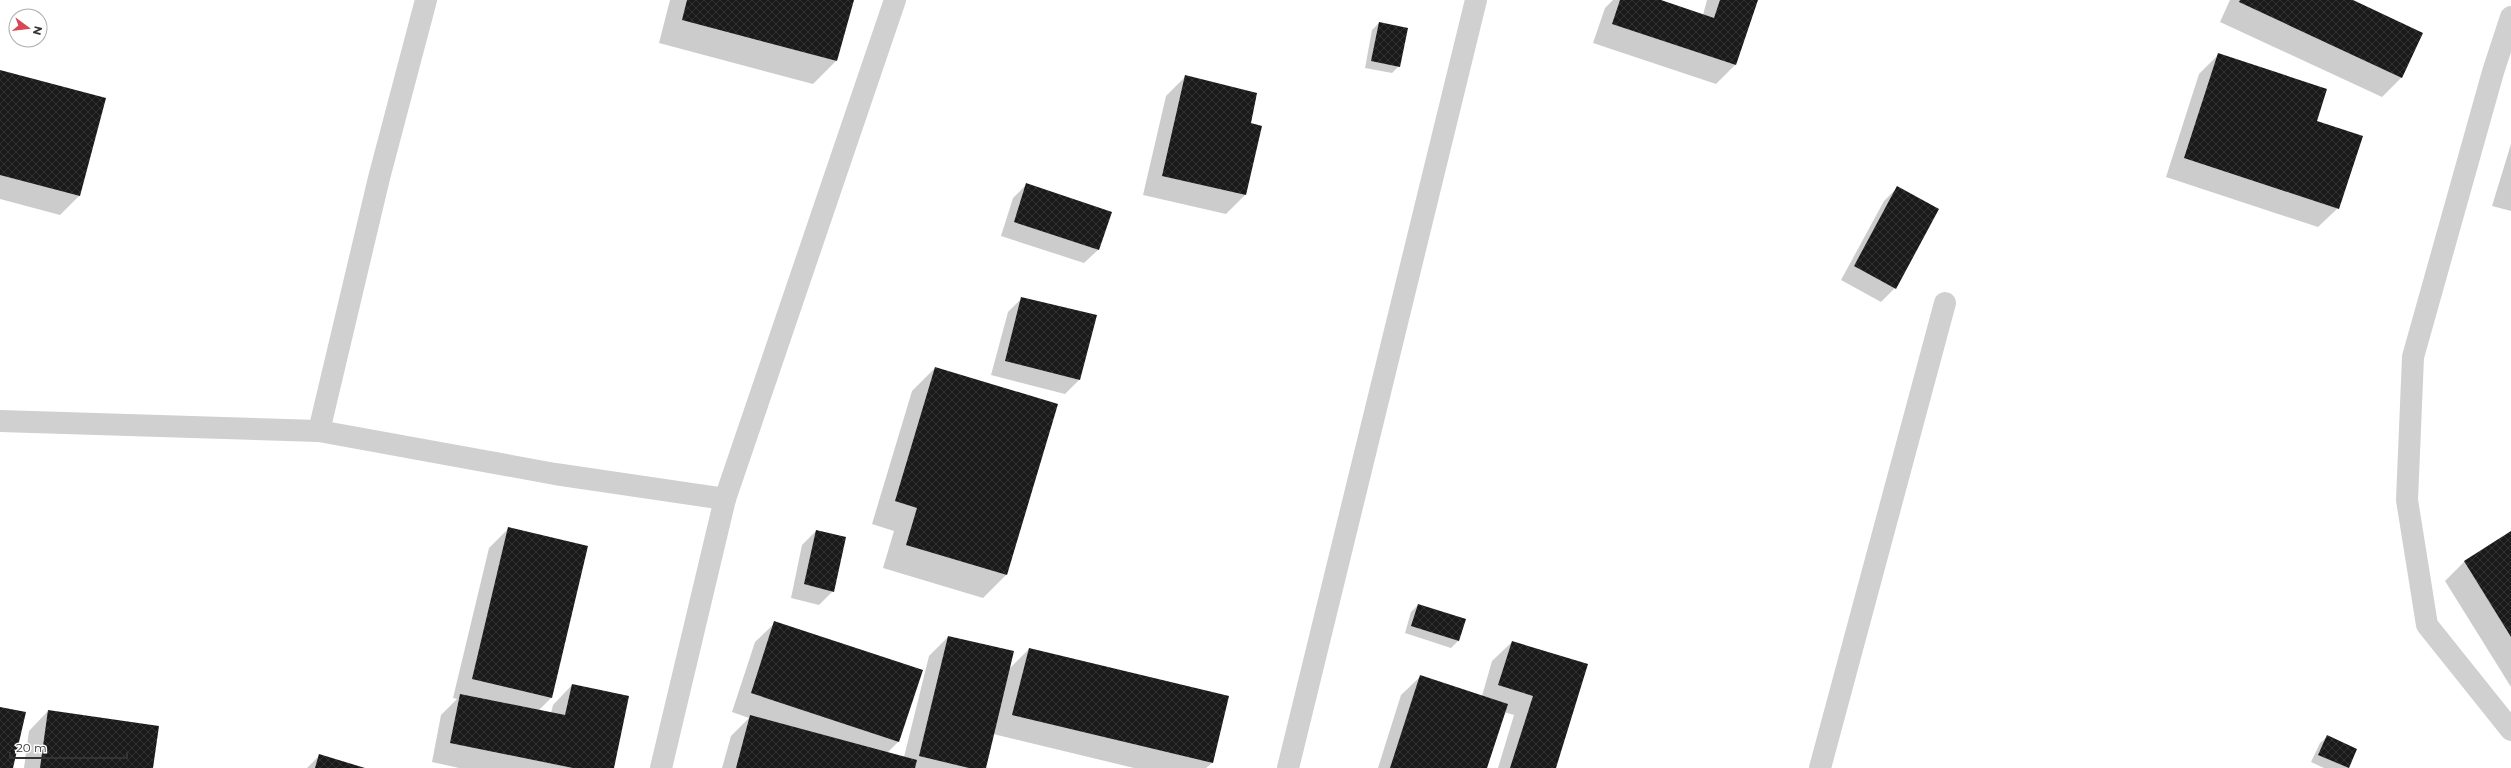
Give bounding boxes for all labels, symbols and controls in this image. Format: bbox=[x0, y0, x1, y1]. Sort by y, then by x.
north arrow bbox=[8, 8, 48, 48]
text: N bbox=[30, 24, 46, 37]
scale bar bbox=[10, 734, 127, 760]
text: 20 m bbox=[16, 740, 47, 755]

